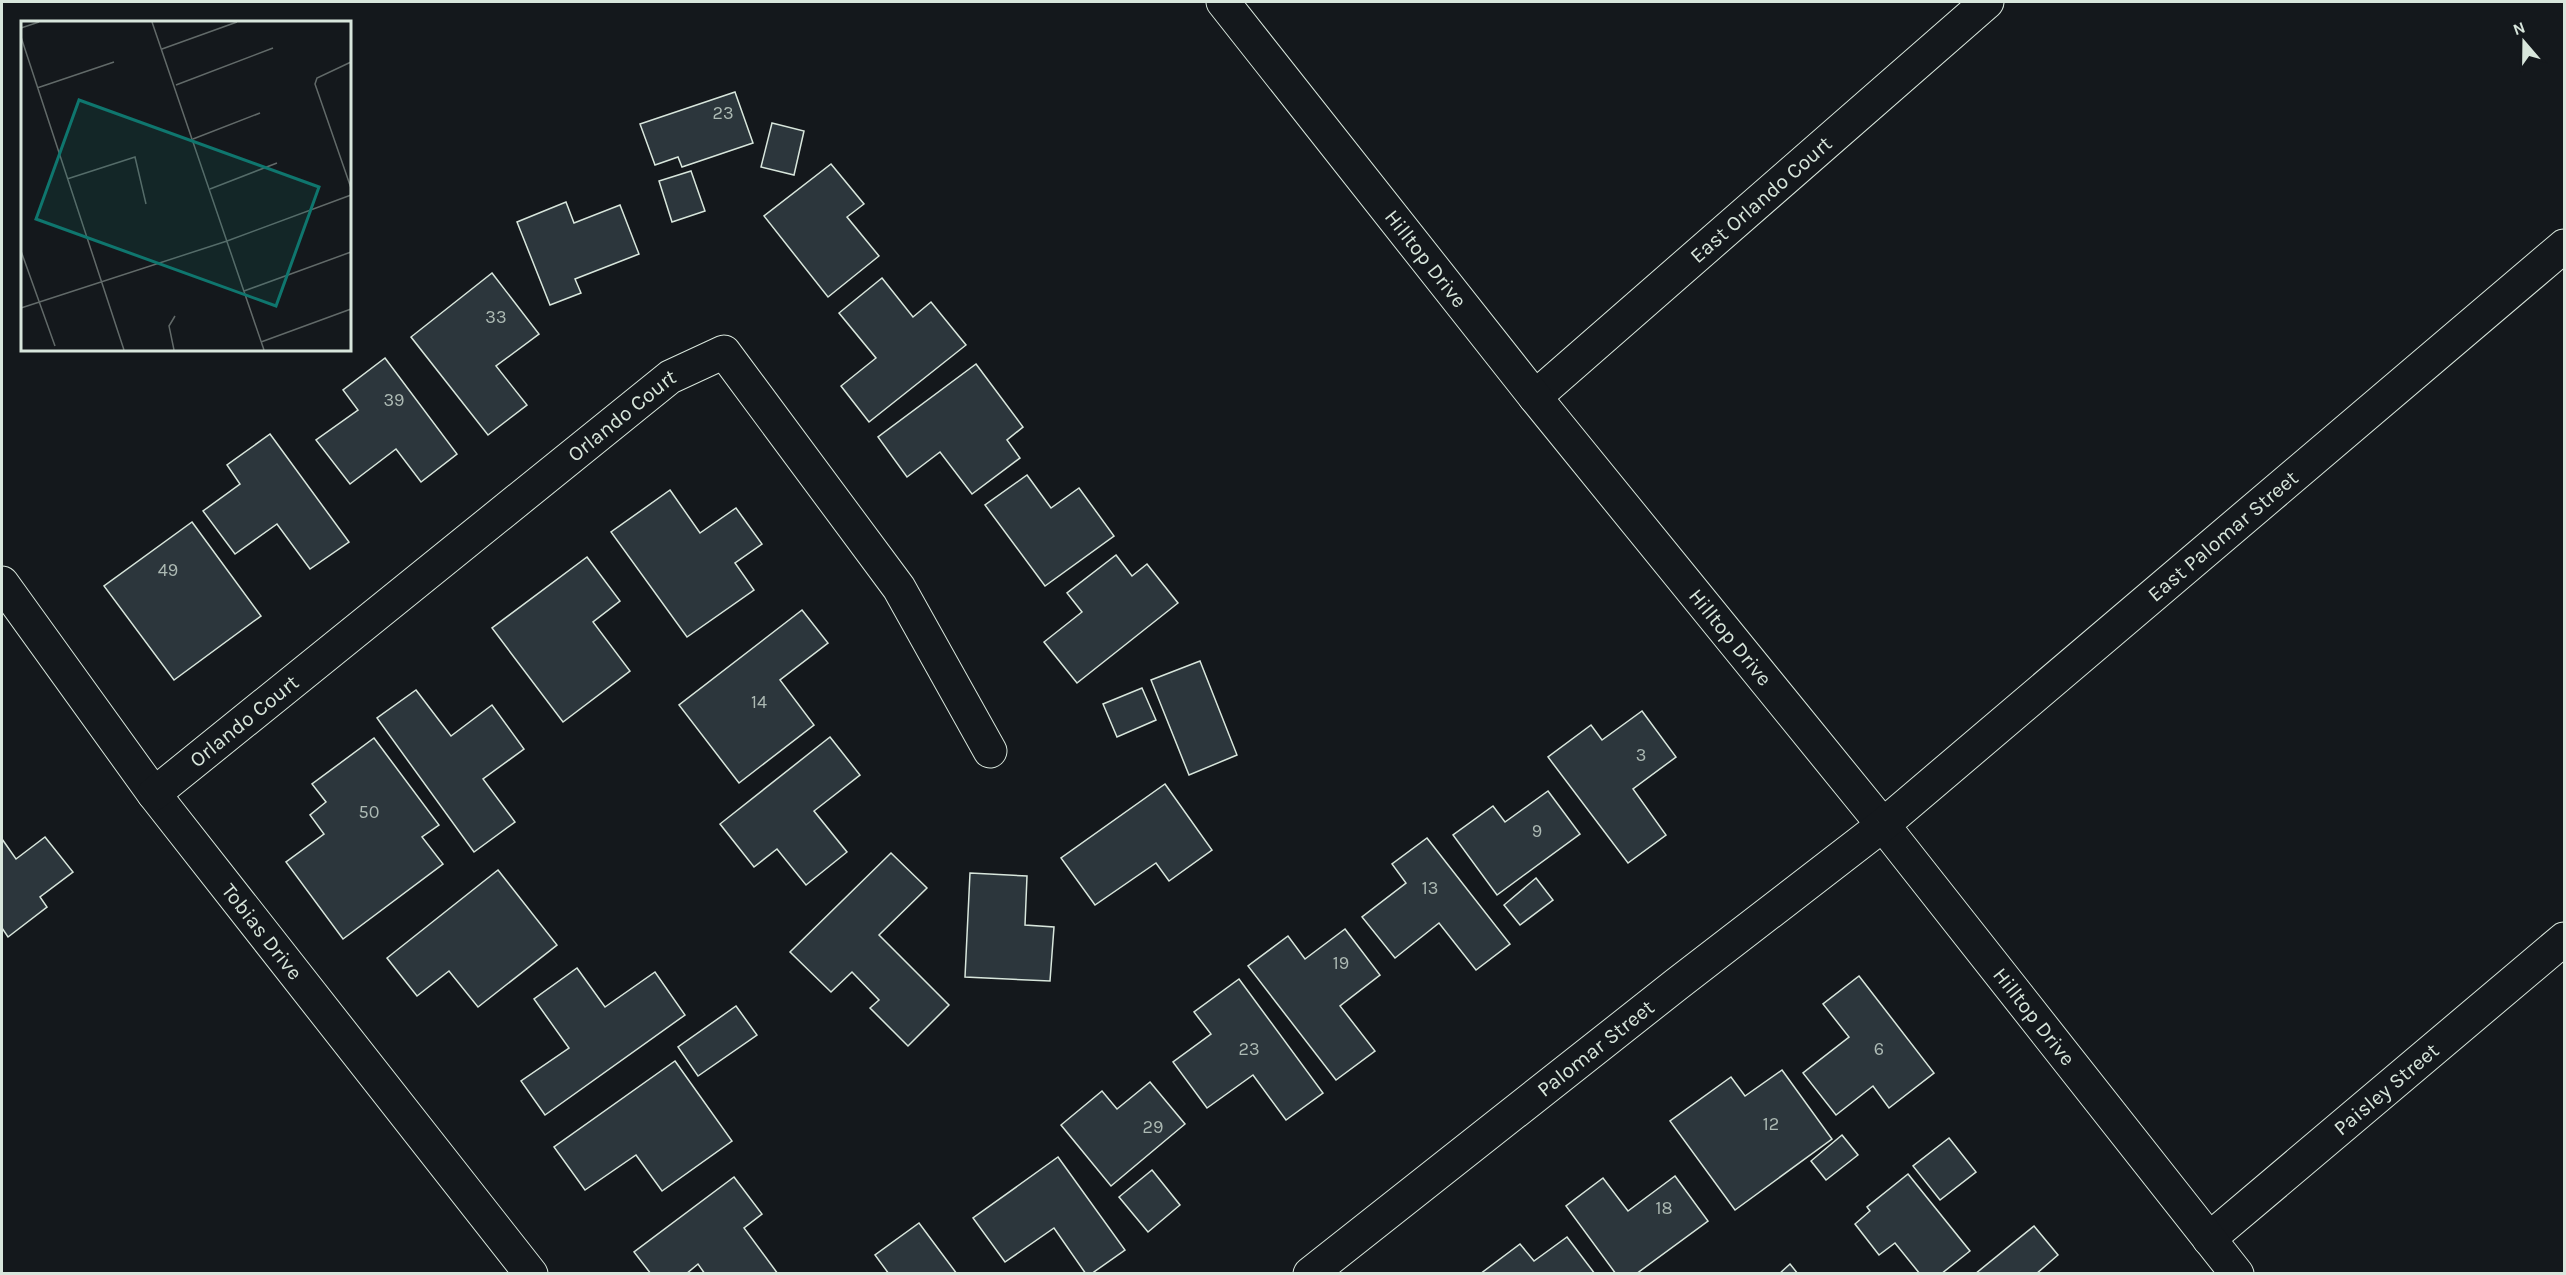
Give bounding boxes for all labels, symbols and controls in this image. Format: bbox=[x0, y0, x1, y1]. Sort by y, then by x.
north arrow bbox=[2494, 12, 2554, 72]
text: N bbox=[2510, 17, 2528, 39]
inset map bbox=[21, 21, 351, 351]
house number: 23 bbox=[712, 102, 734, 124]
street label: East Orlando Court bbox=[1685, 131, 1837, 268]
street label: Hilltop Drive bbox=[1380, 205, 1472, 312]
house number: 33 bbox=[485, 306, 507, 328]
street label: Orlando Court bbox=[563, 364, 680, 467]
house number: 39 bbox=[383, 389, 405, 411]
street label: East Palomar Street bbox=[2143, 466, 2303, 607]
house number: 49 bbox=[158, 559, 178, 581]
street label: Hilltop Drive bbox=[1684, 584, 1777, 691]
street label: Orlando Court bbox=[185, 670, 303, 772]
house number: 14 bbox=[751, 691, 767, 713]
house number: 3 bbox=[1636, 744, 1646, 766]
house number: 50 bbox=[359, 801, 379, 823]
house number: 9 bbox=[1532, 820, 1542, 842]
house number: 13 bbox=[1422, 877, 1438, 899]
street label: Tobias Drive bbox=[217, 879, 307, 985]
house number: 19 bbox=[1333, 952, 1349, 974]
street label: Hilltop Drive bbox=[1988, 963, 2080, 1070]
street label: Palomar Street bbox=[1532, 995, 1659, 1102]
house number: 23 bbox=[1238, 1038, 1260, 1060]
house number: 6 bbox=[1874, 1038, 1884, 1060]
street label: Paisley Street bbox=[2329, 1038, 2444, 1140]
house number: 12 bbox=[1763, 1113, 1779, 1135]
house number: 29 bbox=[1143, 1116, 1163, 1138]
house number: 18 bbox=[1655, 1197, 1673, 1219]

